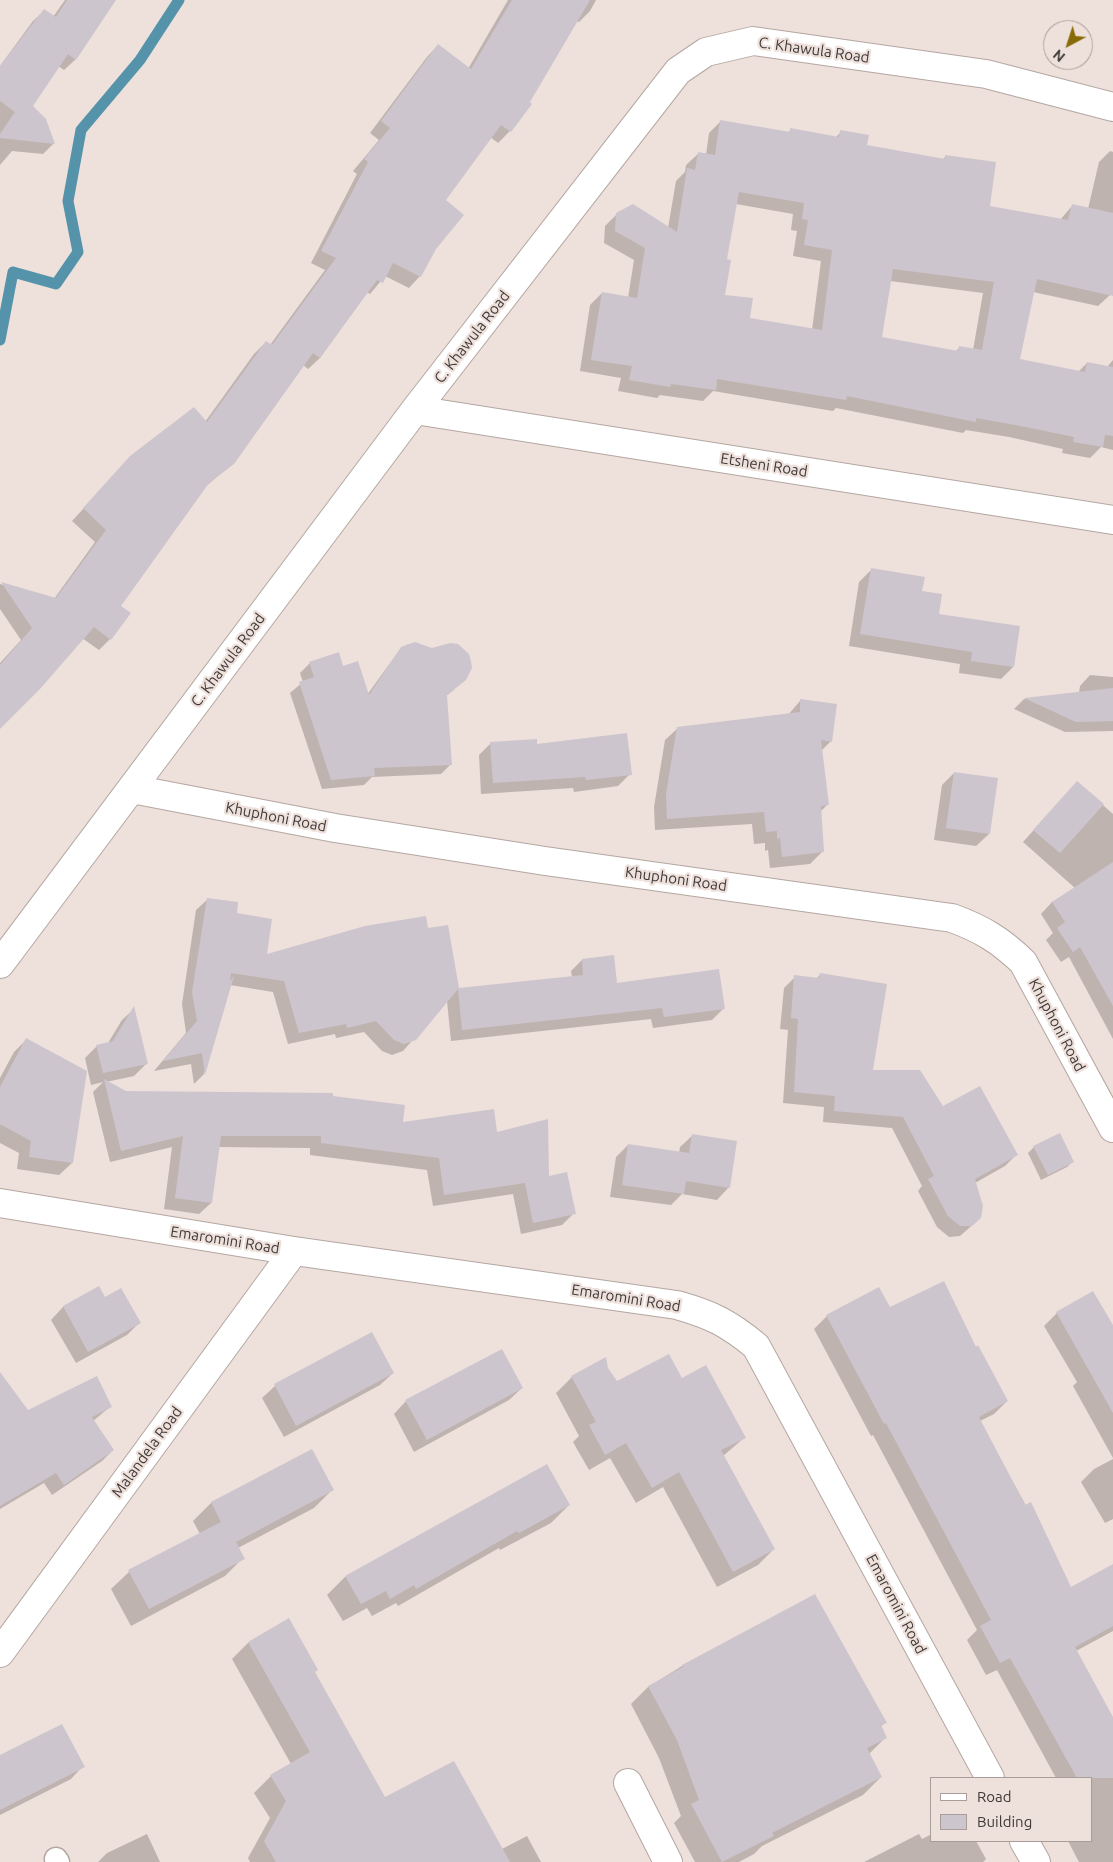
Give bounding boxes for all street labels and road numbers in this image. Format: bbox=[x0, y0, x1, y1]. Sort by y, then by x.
street label: C. Khawula Road bbox=[757, 33, 871, 67]
street label: C. Khawula Road bbox=[430, 287, 514, 387]
street label: Etsheni Road bbox=[719, 449, 809, 481]
street label: C. Khawula Road bbox=[187, 610, 269, 710]
street label: Khuphoni Road bbox=[224, 798, 328, 836]
street label: Khuphoni Road bbox=[624, 863, 728, 895]
street label: Khuphoni Road bbox=[1025, 975, 1089, 1075]
street label: Emaromini Road bbox=[169, 1222, 281, 1258]
street label: Emaromini Road bbox=[570, 1280, 682, 1316]
street label: Malandela Road bbox=[108, 1403, 186, 1501]
street label: Emaromini Road bbox=[862, 1551, 930, 1657]

